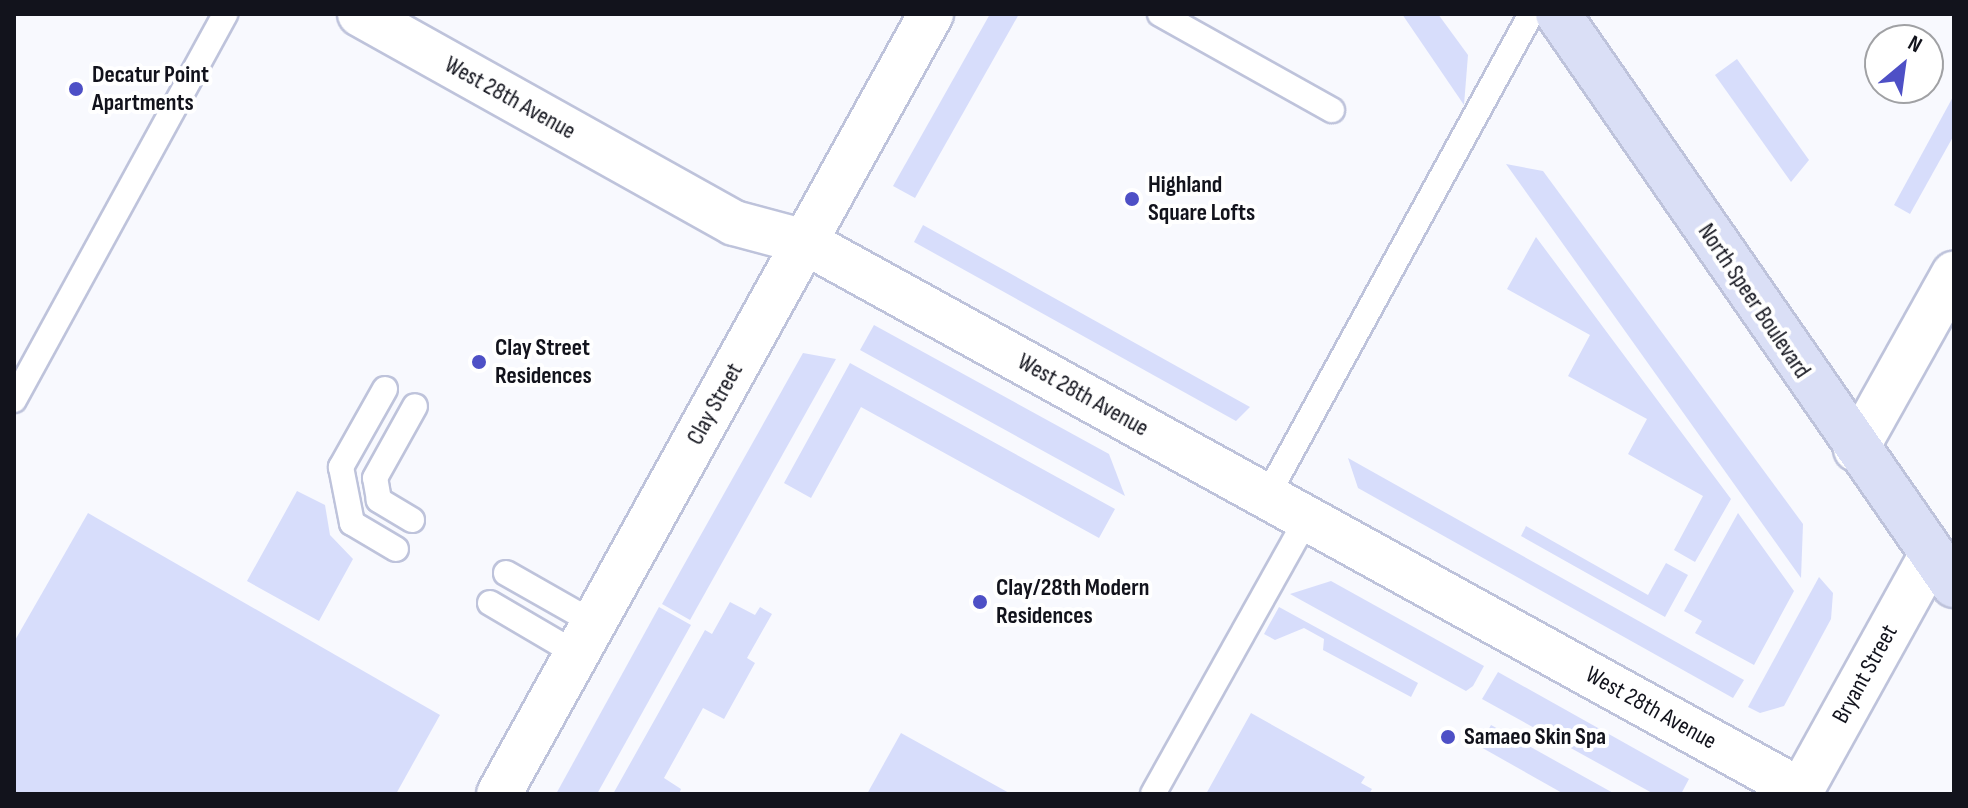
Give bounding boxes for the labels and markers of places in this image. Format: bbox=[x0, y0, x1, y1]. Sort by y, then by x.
place label: Decatur Point Apartments bbox=[92, 61, 209, 117]
marker: Decatur Point Apartments bbox=[67, 80, 85, 98]
place label: Highland Square Lofts bbox=[1148, 171, 1255, 227]
marker: Highland Square Lofts bbox=[1123, 190, 1141, 208]
place label: Clay Street Residences bbox=[495, 334, 592, 390]
marker: Clay Street Residences bbox=[470, 353, 488, 371]
place label: Clay/28th Modern Residences bbox=[996, 574, 1149, 630]
marker: Clay/28th Modern Residences bbox=[971, 593, 989, 611]
place label: Samaeo Skin Spa bbox=[1464, 723, 1606, 751]
marker: Samaeo Skin Spa bbox=[1439, 728, 1457, 746]

